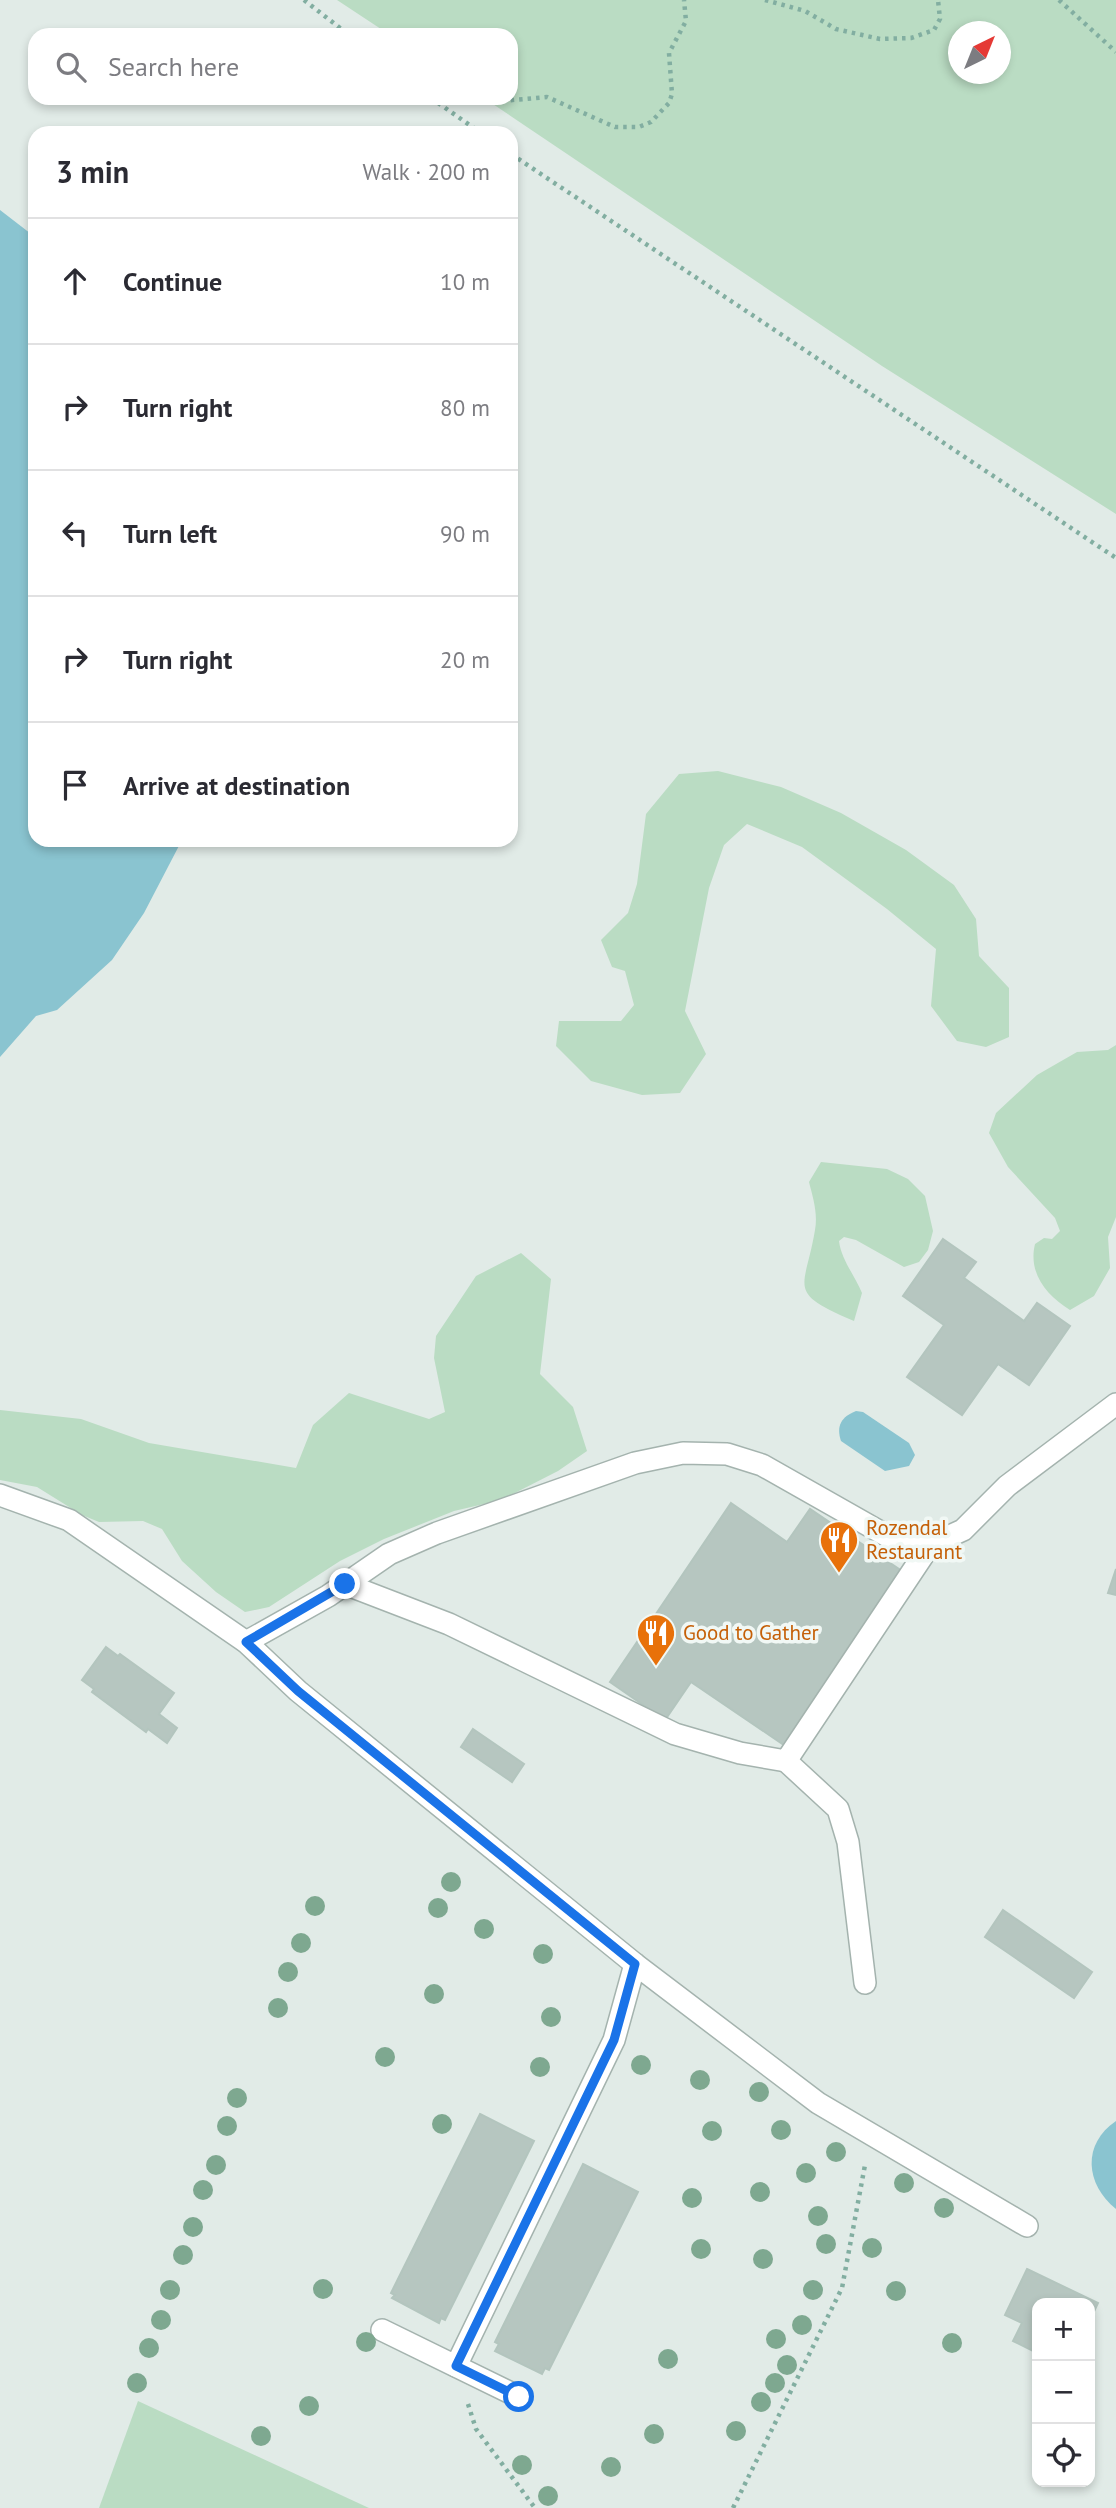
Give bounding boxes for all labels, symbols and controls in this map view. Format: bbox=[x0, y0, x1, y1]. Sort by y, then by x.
north arrow bbox=[948, 21, 1011, 84]
search box bbox=[28, 28, 518, 105]
icon: search bbox=[52, 48, 90, 86]
text: Search here bbox=[108, 50, 239, 83]
text: 3 min bbox=[56, 152, 129, 191]
text: Walk · 200 m bbox=[363, 157, 490, 186]
icon: ahead bbox=[56, 262, 94, 300]
text: Continue bbox=[123, 265, 222, 298]
text: 10 m bbox=[440, 267, 490, 296]
icon: right bbox=[56, 388, 94, 426]
text: Turn right bbox=[123, 391, 232, 424]
text: 80 m bbox=[440, 393, 490, 422]
icon: left bbox=[56, 514, 94, 552]
text: Turn left bbox=[123, 517, 217, 550]
text: 90 m bbox=[440, 519, 490, 548]
icon: right bbox=[56, 640, 94, 678]
text: Turn right bbox=[123, 643, 232, 676]
text: 20 m bbox=[440, 645, 490, 674]
icon: arrive bbox=[56, 766, 94, 804]
text: Arrive at destination bbox=[123, 769, 350, 802]
place label: Rozendal Restaurant bbox=[866, 1514, 962, 1565]
restaurant icon: Rozendal Restaurant bbox=[818, 1519, 860, 1574]
route end bbox=[329, 1568, 360, 1599]
restaurant icon: Good to Gather bbox=[635, 1612, 677, 1667]
place label: Good to Gather bbox=[683, 1619, 819, 1646]
map controls bbox=[1032, 2298, 1095, 2487]
button: + bbox=[1032, 2298, 1095, 2361]
button: − bbox=[1032, 2361, 1095, 2424]
route start bbox=[503, 2381, 534, 2412]
button: locate bbox=[1032, 2424, 1095, 2487]

